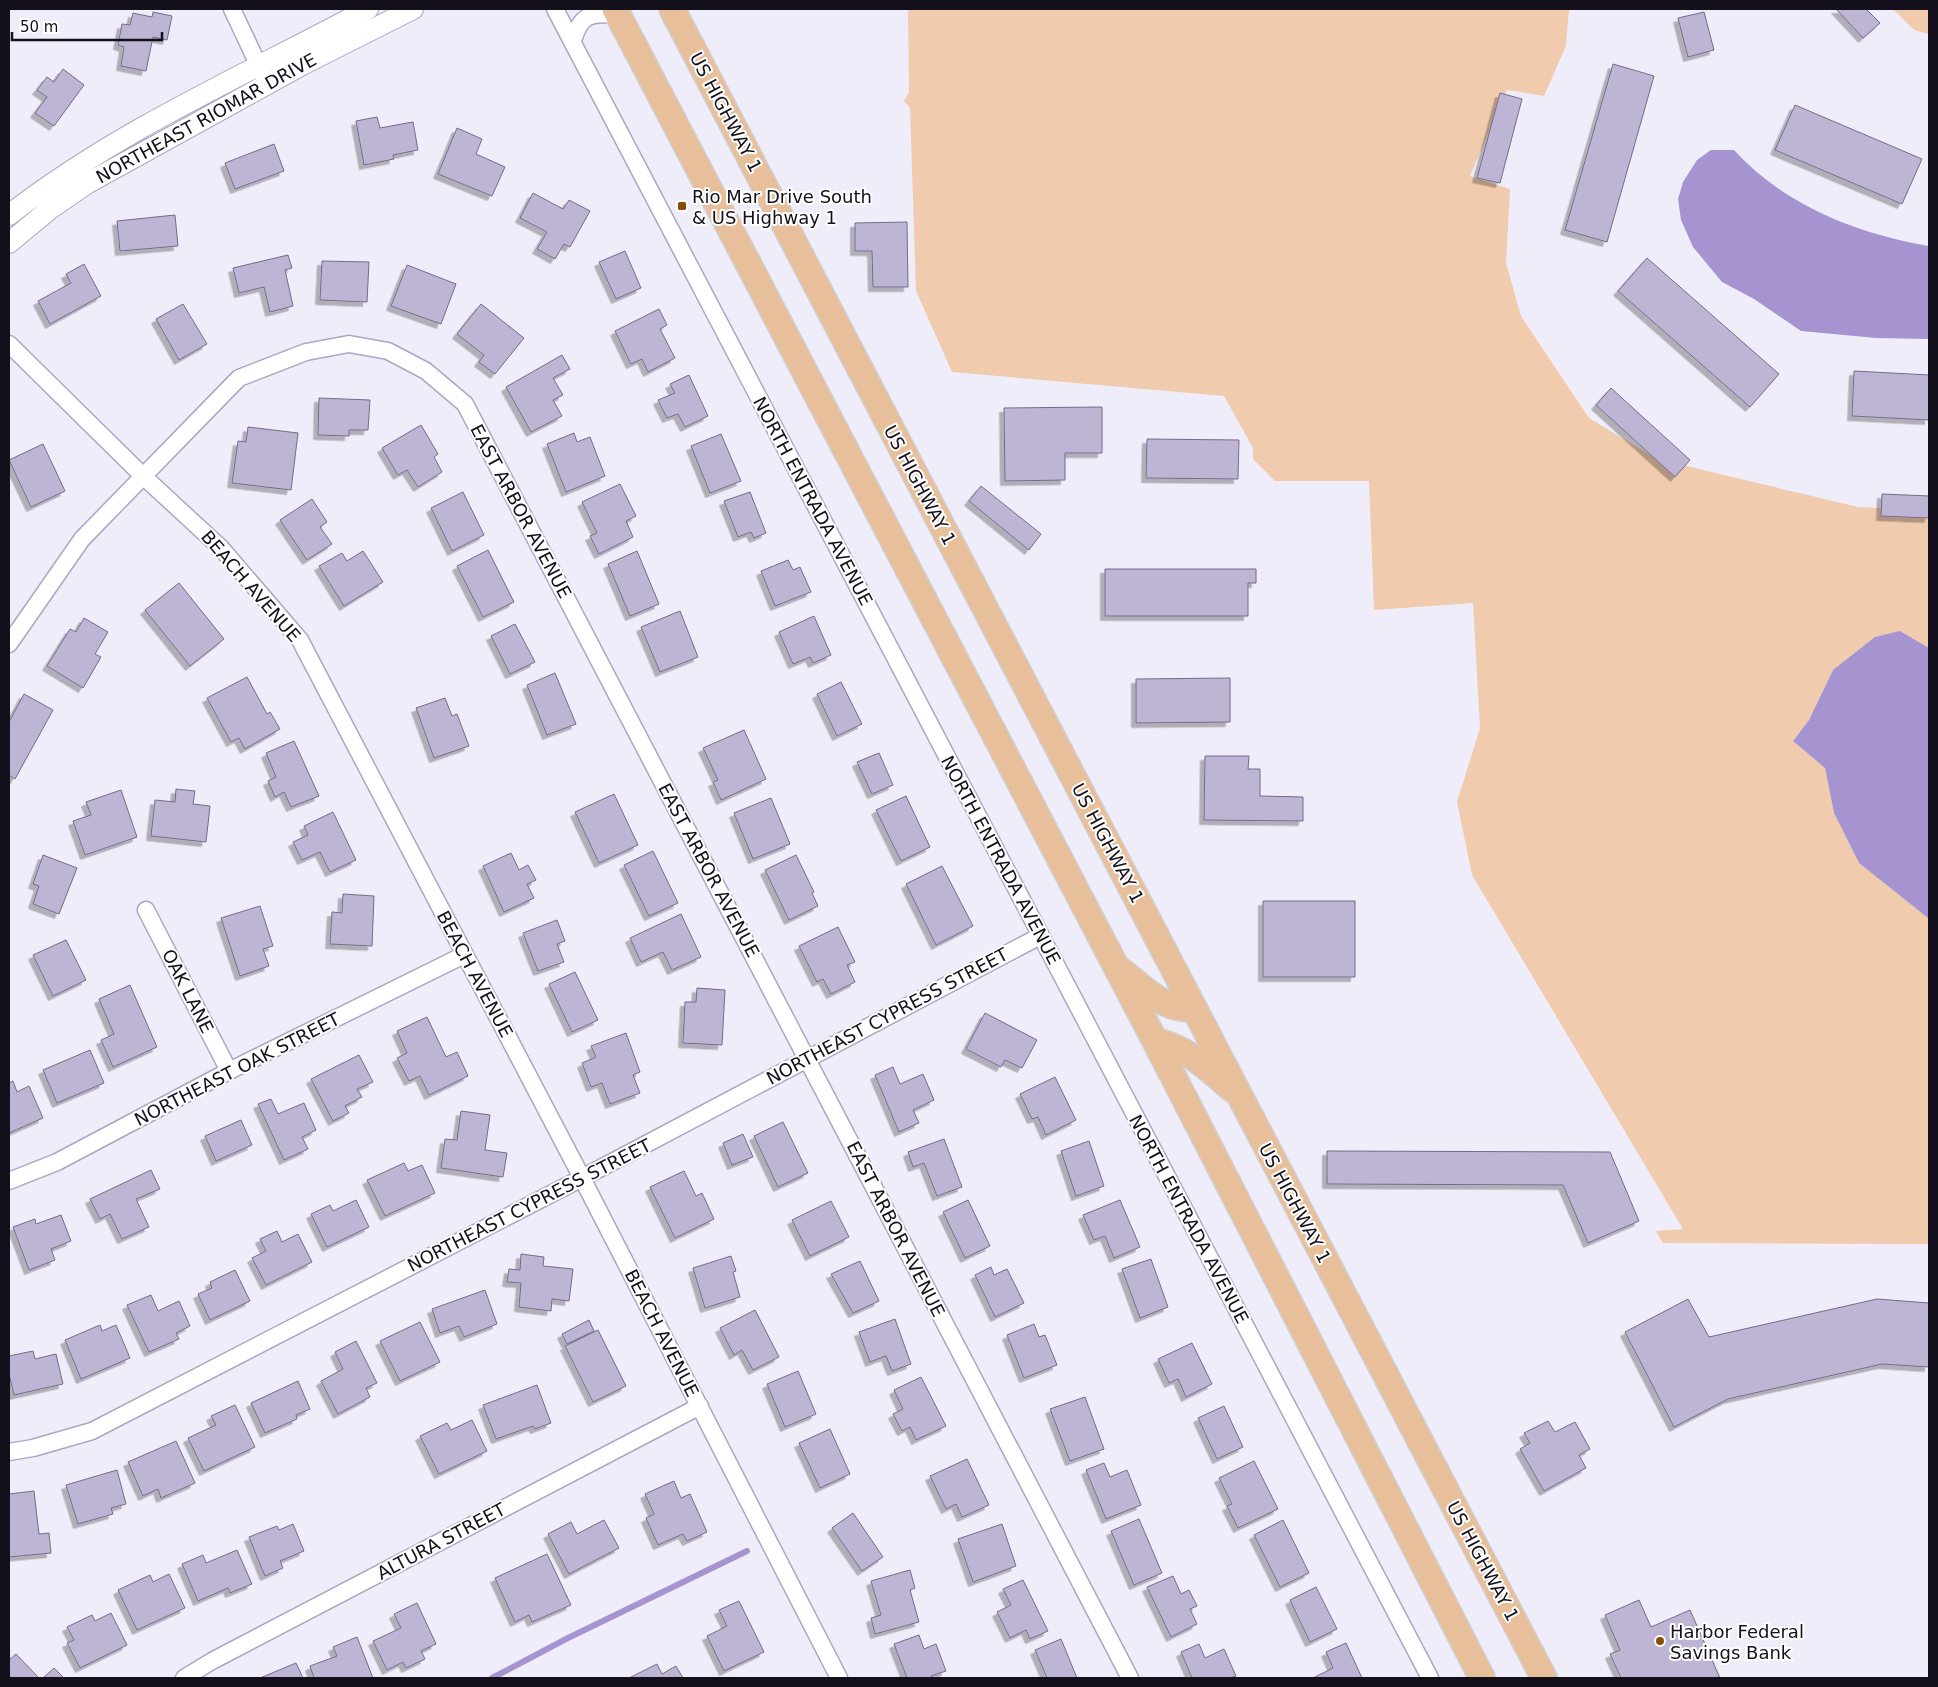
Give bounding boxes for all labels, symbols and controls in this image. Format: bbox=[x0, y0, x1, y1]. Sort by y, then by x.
scale bar bbox=[12, 10, 162, 42]
text: 50 m bbox=[20, 18, 58, 36]
street label: NORTHEAST RIOMAR DRIVE bbox=[92, 49, 320, 187]
street label: US HIGHWAY 1 bbox=[686, 49, 766, 175]
place label: Rio Mar Drive South & US Highway 1 bbox=[692, 186, 872, 228]
marker: Rio Mar Drive South & US Highway 1 bbox=[676, 200, 688, 212]
street label: NORTH ENTRADA AVENUE bbox=[749, 393, 877, 609]
street label: EAST ARBOR AVENUE bbox=[466, 420, 576, 602]
street label: US HIGHWAY 1 bbox=[880, 422, 960, 548]
street label: BEACH AVENUE bbox=[197, 526, 305, 646]
street label: NORTH ENTRADA AVENUE bbox=[937, 752, 1065, 968]
street label: EAST ARBOR AVENUE bbox=[654, 779, 764, 961]
street label: US HIGHWAY 1 bbox=[1068, 780, 1148, 906]
street label: BEACH AVENUE bbox=[433, 907, 517, 1041]
street label: NORTHEAST CYPRESS STREET bbox=[763, 943, 1012, 1089]
street label: OAK LANE bbox=[158, 946, 218, 1036]
street label: NORTHEAST OAK STREET bbox=[131, 1008, 344, 1130]
street label: NORTH ENTRADA AVENUE bbox=[1125, 1111, 1253, 1327]
street label: NORTHEAST CYPRESS STREET bbox=[404, 1134, 655, 1276]
street label: EAST ARBOR AVENUE bbox=[843, 1138, 949, 1320]
street label: US HIGHWAY 1 bbox=[1255, 1140, 1335, 1266]
street label: BEACH AVENUE bbox=[621, 1266, 703, 1400]
street label: ALTURA STREET bbox=[373, 1498, 510, 1584]
street label: US HIGHWAY 1 bbox=[1443, 1498, 1523, 1624]
place label: Harbor Federal Savings Bank bbox=[1670, 1621, 1804, 1663]
marker: Harbor Federal Savings Bank bbox=[1654, 1635, 1666, 1647]

